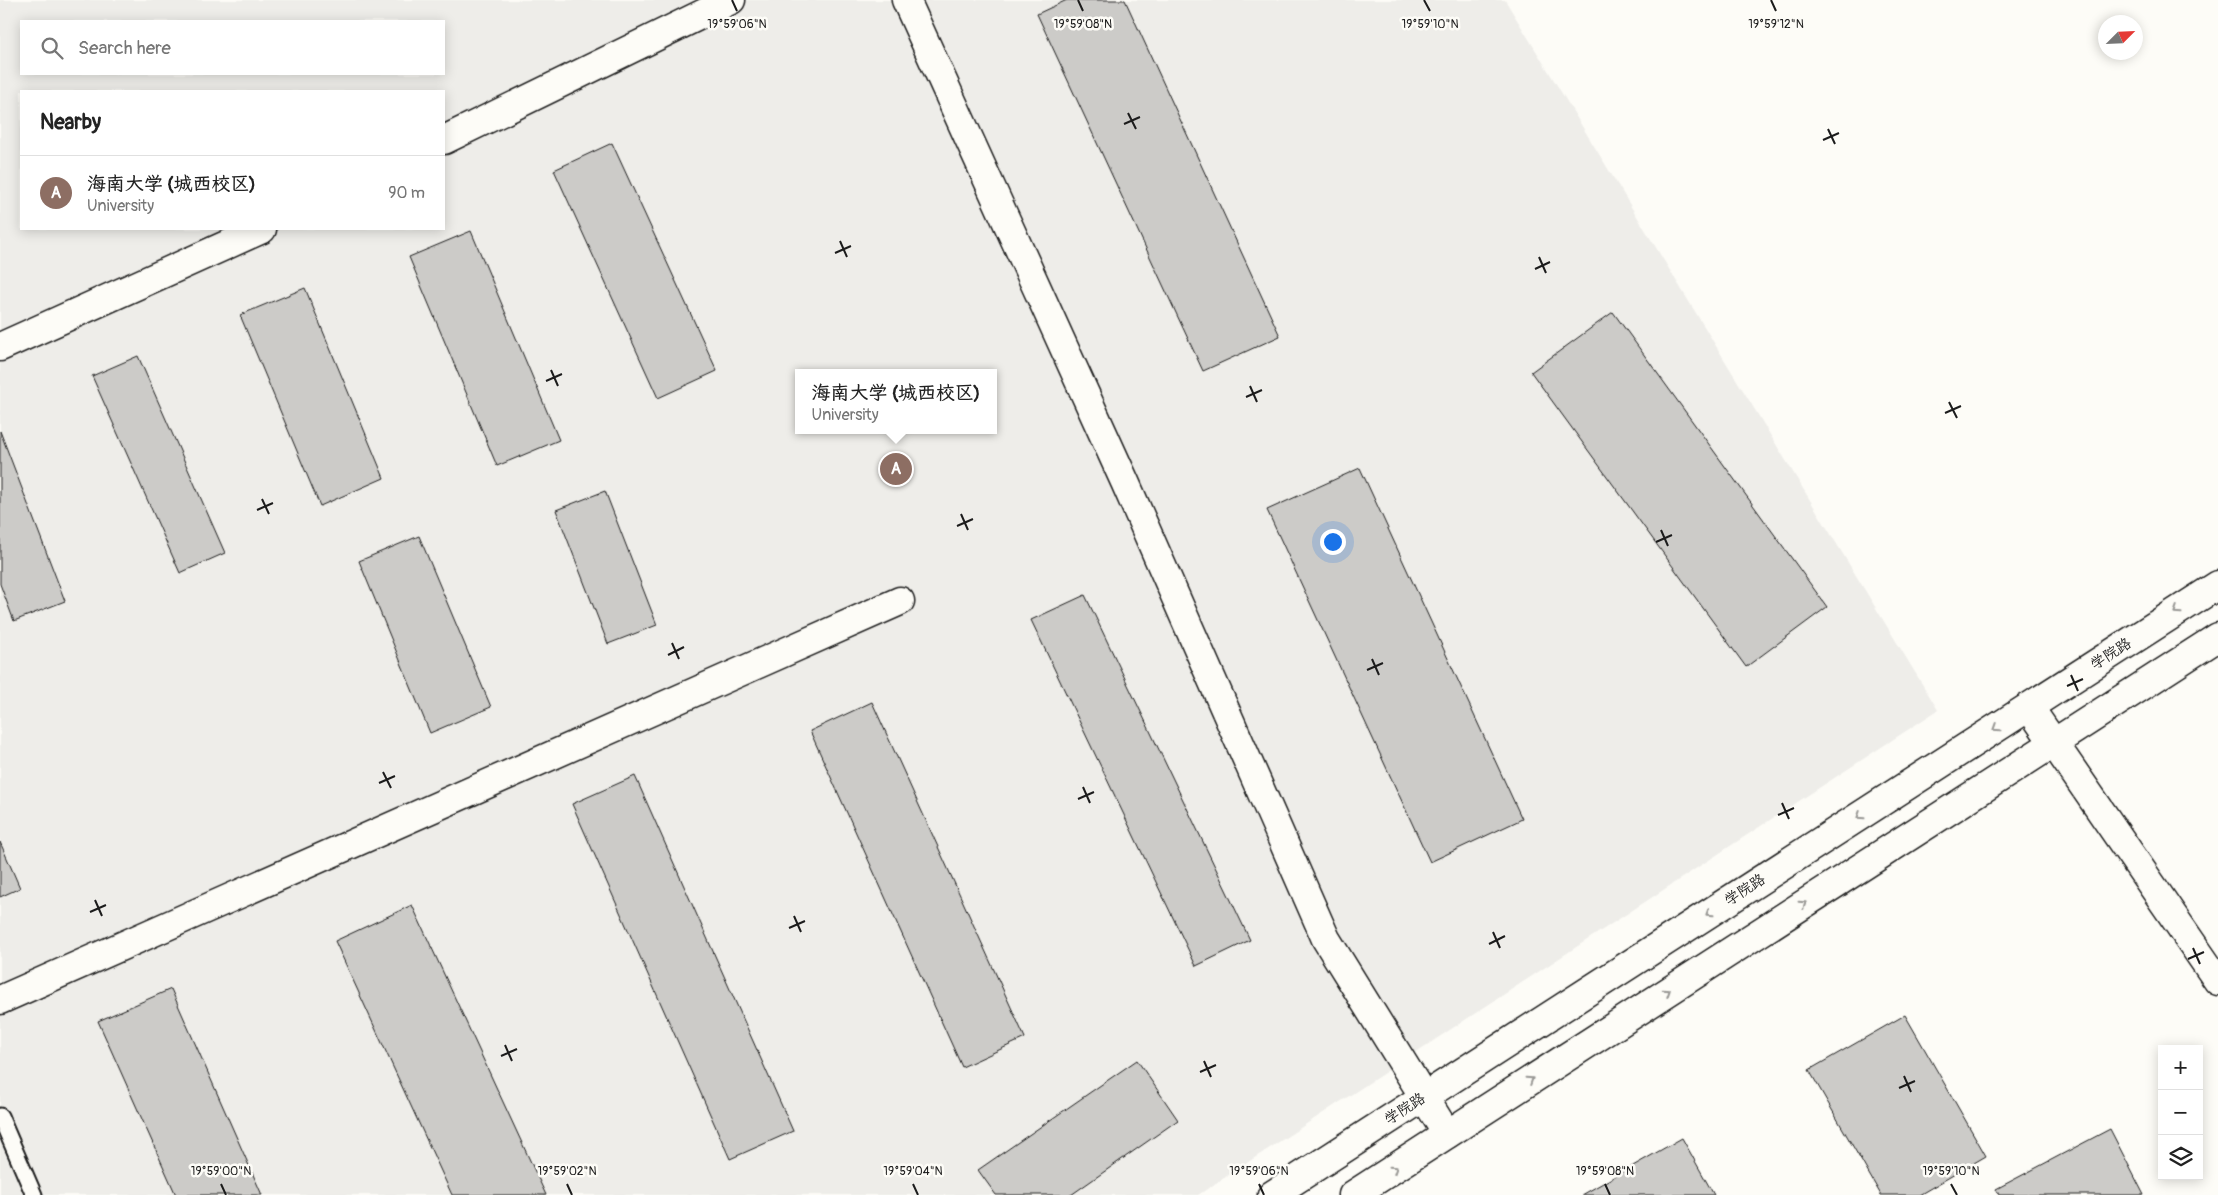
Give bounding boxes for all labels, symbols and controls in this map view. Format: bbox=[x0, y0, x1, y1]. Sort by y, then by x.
north arrow bbox=[2098, 15, 2143, 60]
text: 19°59'06"N bbox=[707, 17, 767, 32]
text: 19°59'08"N bbox=[1054, 17, 1112, 32]
text: 19°59'10"N bbox=[1401, 17, 1459, 32]
text: 19°59'12"N bbox=[1748, 17, 1804, 32]
search box bbox=[20, 20, 445, 75]
icon: search bbox=[38, 34, 66, 62]
text: Search here bbox=[78, 36, 171, 60]
text: Nearby bbox=[40, 109, 101, 136]
text: 海南大学 (城西校区) bbox=[87, 172, 256, 196]
text: A bbox=[51, 183, 61, 203]
text: 90 m bbox=[388, 183, 425, 203]
text: University bbox=[87, 196, 154, 216]
popup bbox=[795, 369, 997, 434]
text: 海南大学 (城西校区) bbox=[812, 381, 980, 405]
text: University bbox=[812, 405, 879, 425]
pin: A bbox=[880, 450, 912, 488]
your location bbox=[1320, 529, 1346, 555]
one-way arrow bbox=[2173, 605, 2183, 614]
street label: 学院路 bbox=[2087, 634, 2135, 674]
one-way arrow bbox=[1993, 722, 2002, 731]
one-way arrow bbox=[1856, 810, 1865, 819]
street label: 学院路 bbox=[1721, 870, 1769, 910]
one-way arrow bbox=[1798, 901, 1807, 910]
one-way arrow bbox=[1705, 907, 1714, 917]
one-way arrow bbox=[1662, 989, 1671, 999]
map controls bbox=[2158, 1045, 2203, 1180]
button: + bbox=[2158, 1045, 2203, 1090]
one-way arrow bbox=[1525, 1077, 1534, 1087]
street label: 学院路 bbox=[1381, 1089, 1429, 1129]
button: − bbox=[2158, 1090, 2203, 1135]
button: layers bbox=[2158, 1135, 2203, 1180]
text: 19°59'00"N bbox=[191, 1164, 251, 1179]
text: 19°59'02"N bbox=[537, 1164, 597, 1179]
text: 19°59'04"N bbox=[883, 1164, 943, 1179]
text: 19°59'06"N bbox=[1229, 1164, 1289, 1179]
text: 19°59'08"N bbox=[1576, 1164, 1634, 1179]
text: 19°59'10"N bbox=[1922, 1164, 1980, 1179]
one-way arrow bbox=[1388, 1165, 1397, 1175]

